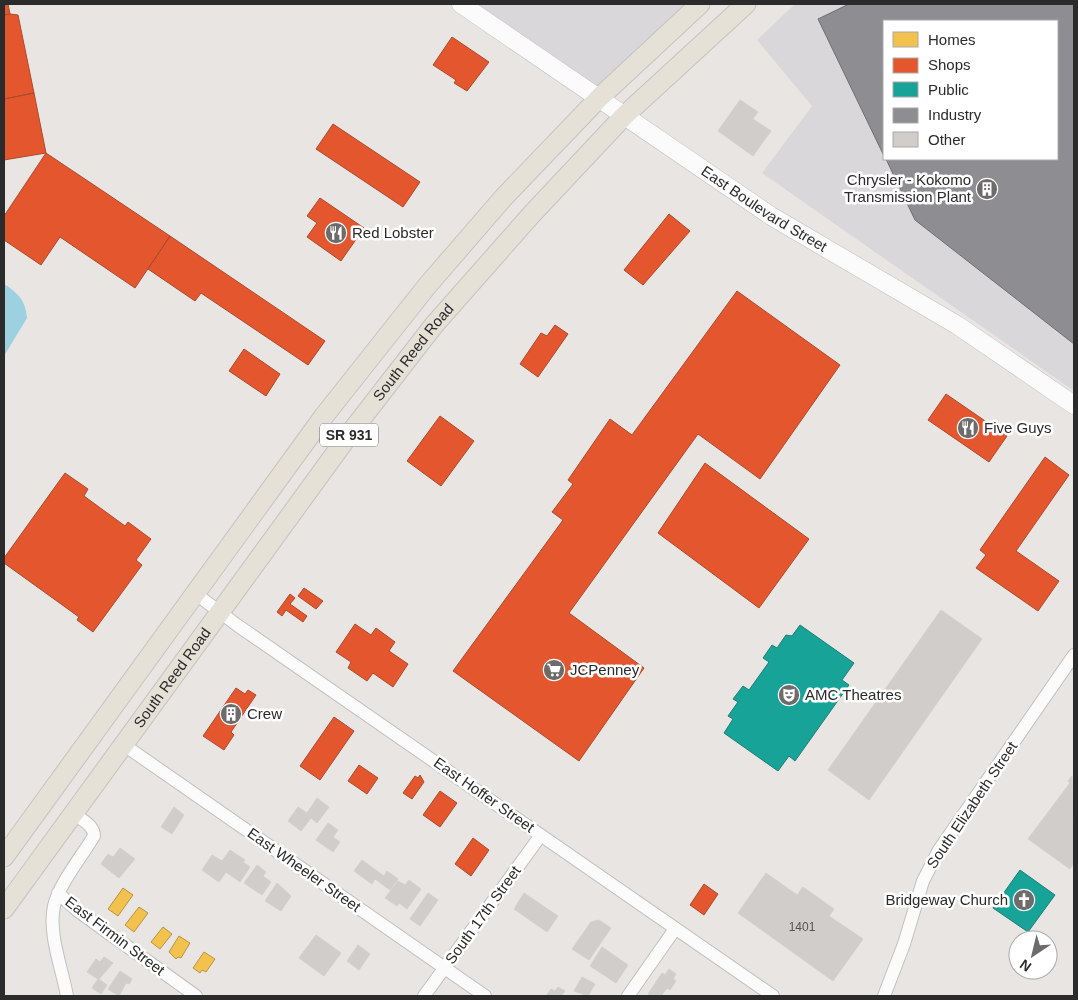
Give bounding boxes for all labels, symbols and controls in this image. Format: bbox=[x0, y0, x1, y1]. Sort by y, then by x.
legend bbox=[883, 20, 1058, 160]
text: Homes bbox=[928, 31, 976, 48]
text: Shops bbox=[928, 56, 971, 73]
text: Public bbox=[928, 81, 969, 98]
text: Industry bbox=[928, 106, 982, 123]
text: Other bbox=[928, 131, 966, 148]
street label: East Boulevard Street bbox=[698, 162, 831, 255]
place label: Chrysler - Kokomo Transmission Plant bbox=[844, 171, 972, 205]
building icon: Chrysler - Kokomo Transmission Plant bbox=[975, 177, 999, 201]
restaurant icon: Red Lobster bbox=[324, 221, 348, 245]
place label: Red Lobster bbox=[352, 224, 434, 241]
street label: South Reed Road bbox=[369, 300, 457, 404]
restaurant icon: Five Guys bbox=[956, 416, 980, 440]
place label: Five Guys bbox=[984, 419, 1052, 436]
road number: SR 931 bbox=[320, 424, 378, 446]
street label: South Reed Road bbox=[130, 624, 214, 731]
supermarket icon: JCPenney bbox=[542, 658, 566, 682]
place label: JCPenney bbox=[570, 661, 640, 678]
theatre icon: AMC Theatres bbox=[777, 683, 801, 707]
place label: AMC Theatres bbox=[805, 686, 901, 703]
building icon: Crew bbox=[219, 702, 243, 726]
place label: Crew bbox=[247, 705, 282, 722]
street label: South Elizabeth Street bbox=[923, 737, 1021, 871]
street label: East Hoffer Street bbox=[431, 754, 539, 836]
street label: East Wheeler Street bbox=[244, 824, 365, 916]
street label: South 17th Street bbox=[441, 862, 524, 967]
church icon: Bridgeway Church bbox=[1012, 888, 1036, 912]
place label: Bridgeway Church bbox=[885, 891, 1008, 908]
street label: East Firmin Street bbox=[62, 893, 169, 979]
house number: 1401 bbox=[789, 920, 816, 934]
north arrow bbox=[1008, 930, 1058, 980]
text: N bbox=[1017, 956, 1034, 975]

